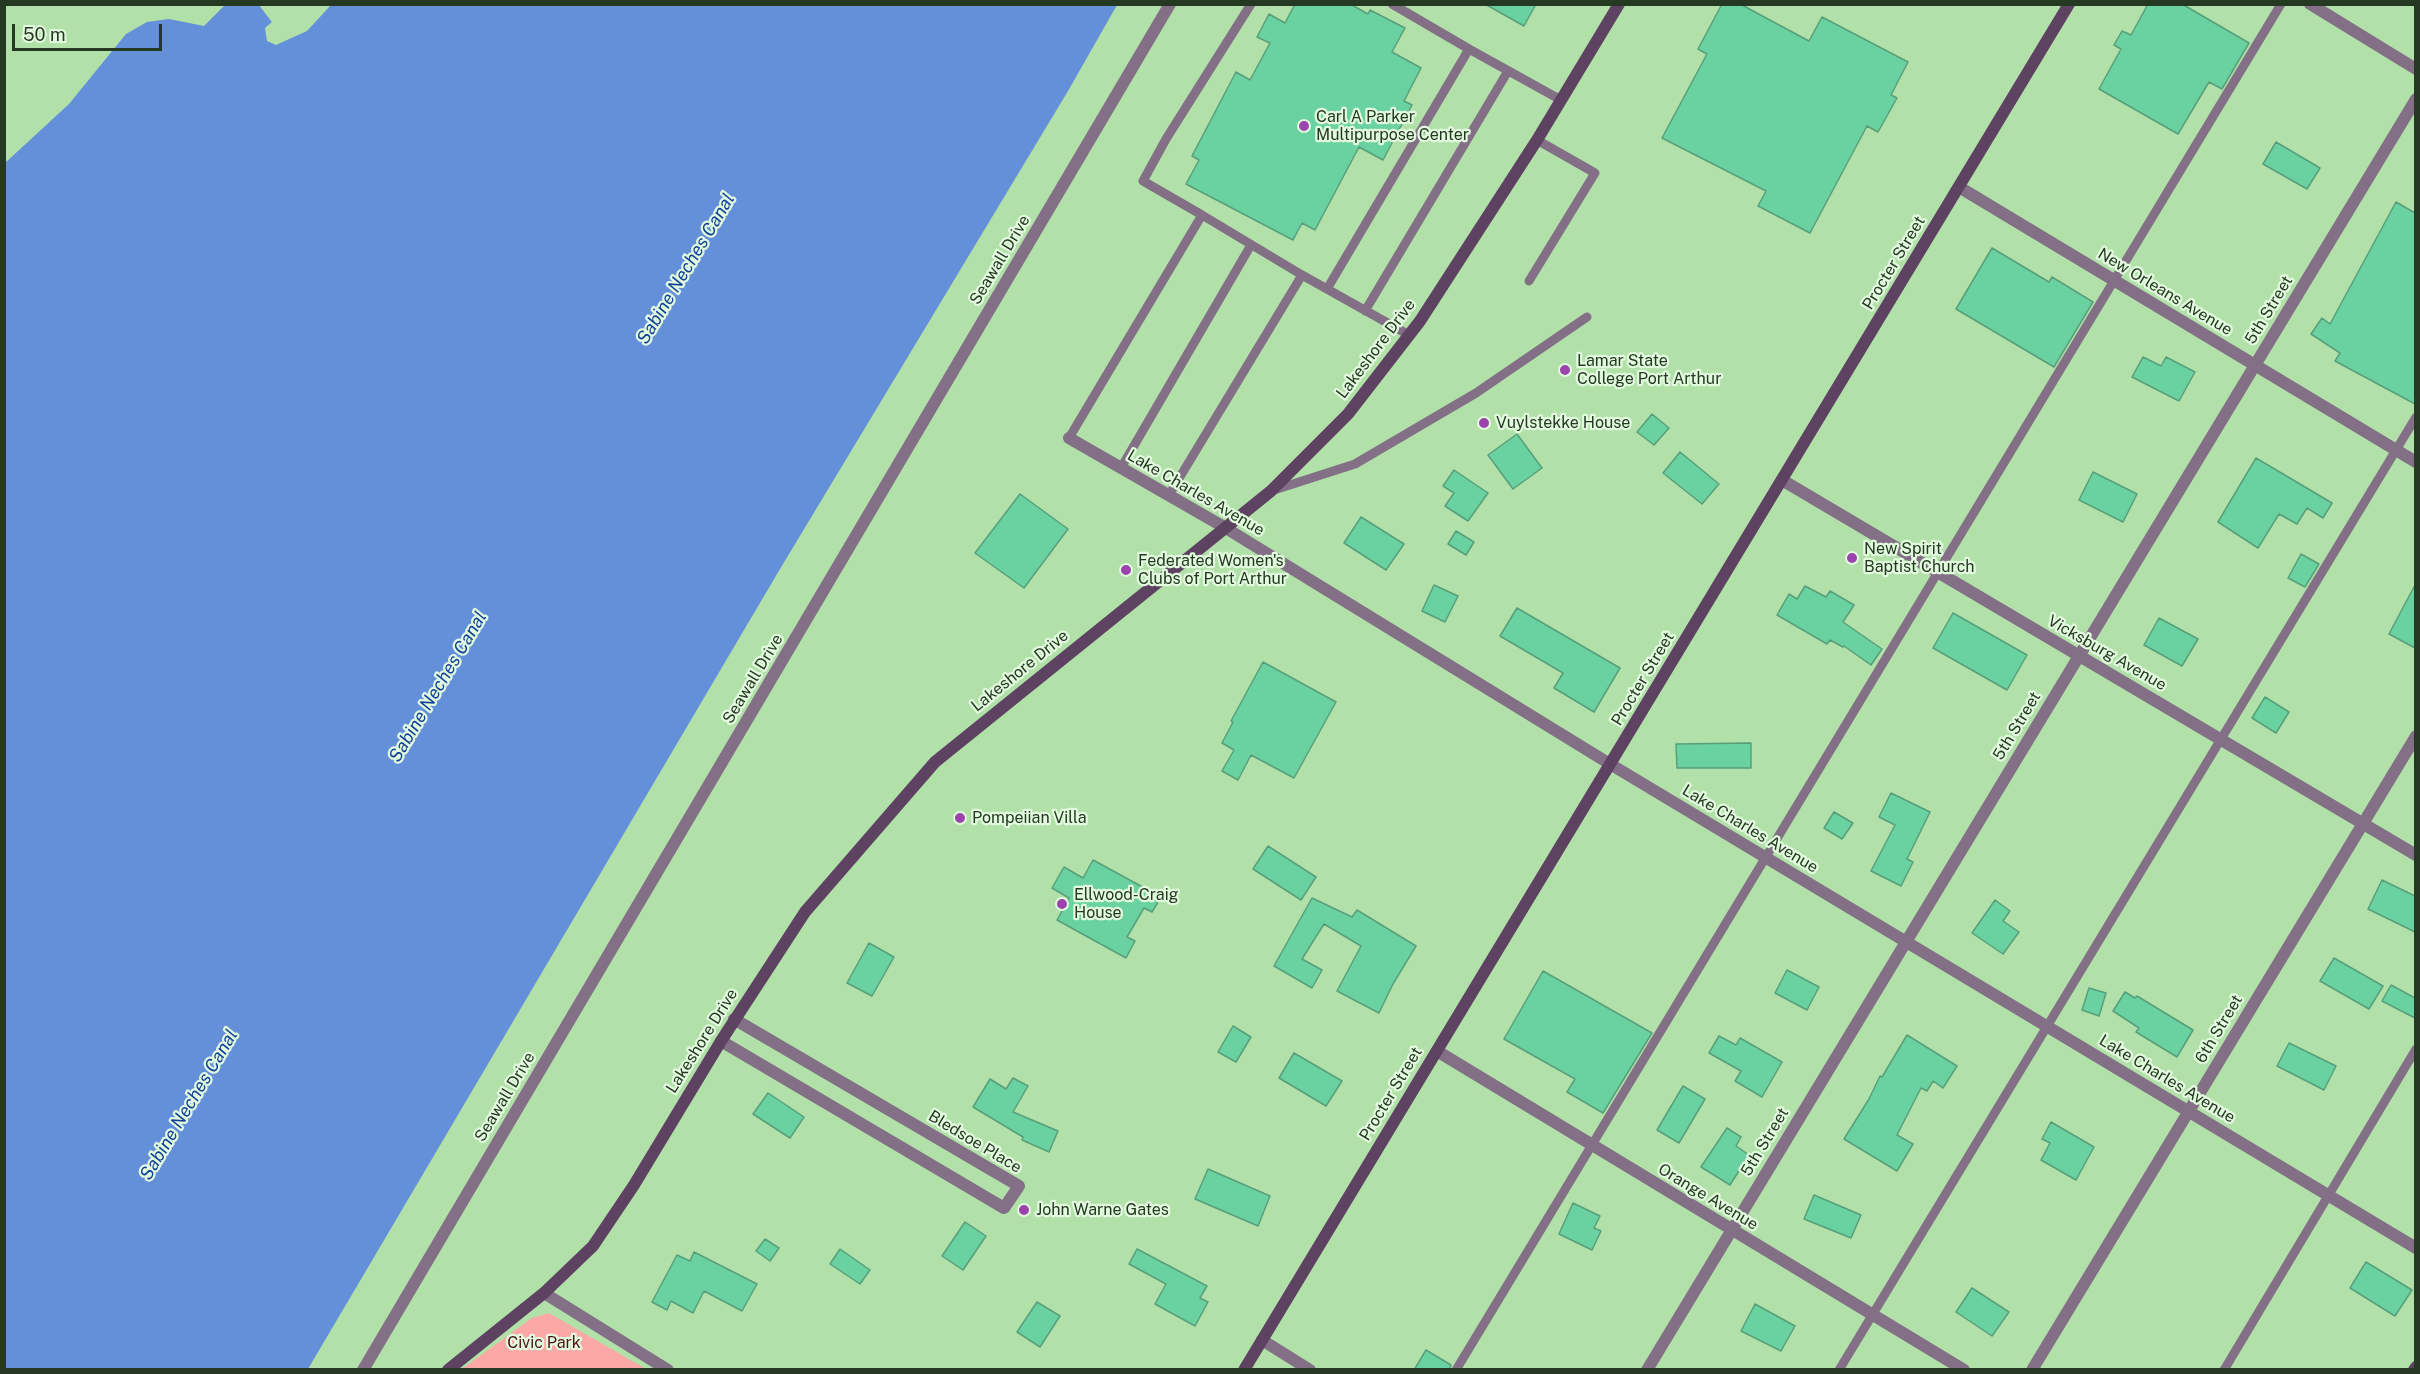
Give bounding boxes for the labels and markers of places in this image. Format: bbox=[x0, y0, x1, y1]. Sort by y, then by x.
place label: Carl A Parker Multipurpose Center bbox=[1316, 107, 1469, 145]
marker: Carl A Parker Multipurpose Center bbox=[1297, 119, 1311, 133]
place label: Lamar State College Port Arthur bbox=[1577, 351, 1721, 389]
marker: Lamar State College Port Arthur bbox=[1558, 363, 1572, 377]
place label: Vuylstekke House bbox=[1496, 413, 1630, 433]
marker: Vuylstekke House bbox=[1477, 416, 1491, 430]
place label: New Spirit Baptist Church bbox=[1864, 539, 1975, 577]
place label: Federated Women's Clubs of Port Arthur bbox=[1138, 551, 1287, 589]
marker: New Spirit Baptist Church bbox=[1845, 551, 1859, 565]
marker: Federated Women's Clubs of Port Arthur bbox=[1119, 563, 1133, 577]
place label: Pompeiian Villa bbox=[972, 808, 1087, 828]
marker: Pompeiian Villa bbox=[953, 811, 967, 825]
place label: Ellwood-Craig House bbox=[1074, 885, 1179, 923]
marker: Ellwood-Craig House bbox=[1055, 897, 1069, 911]
place label: John Warne Gates bbox=[1036, 1200, 1169, 1220]
marker: John Warne Gates bbox=[1017, 1203, 1031, 1217]

